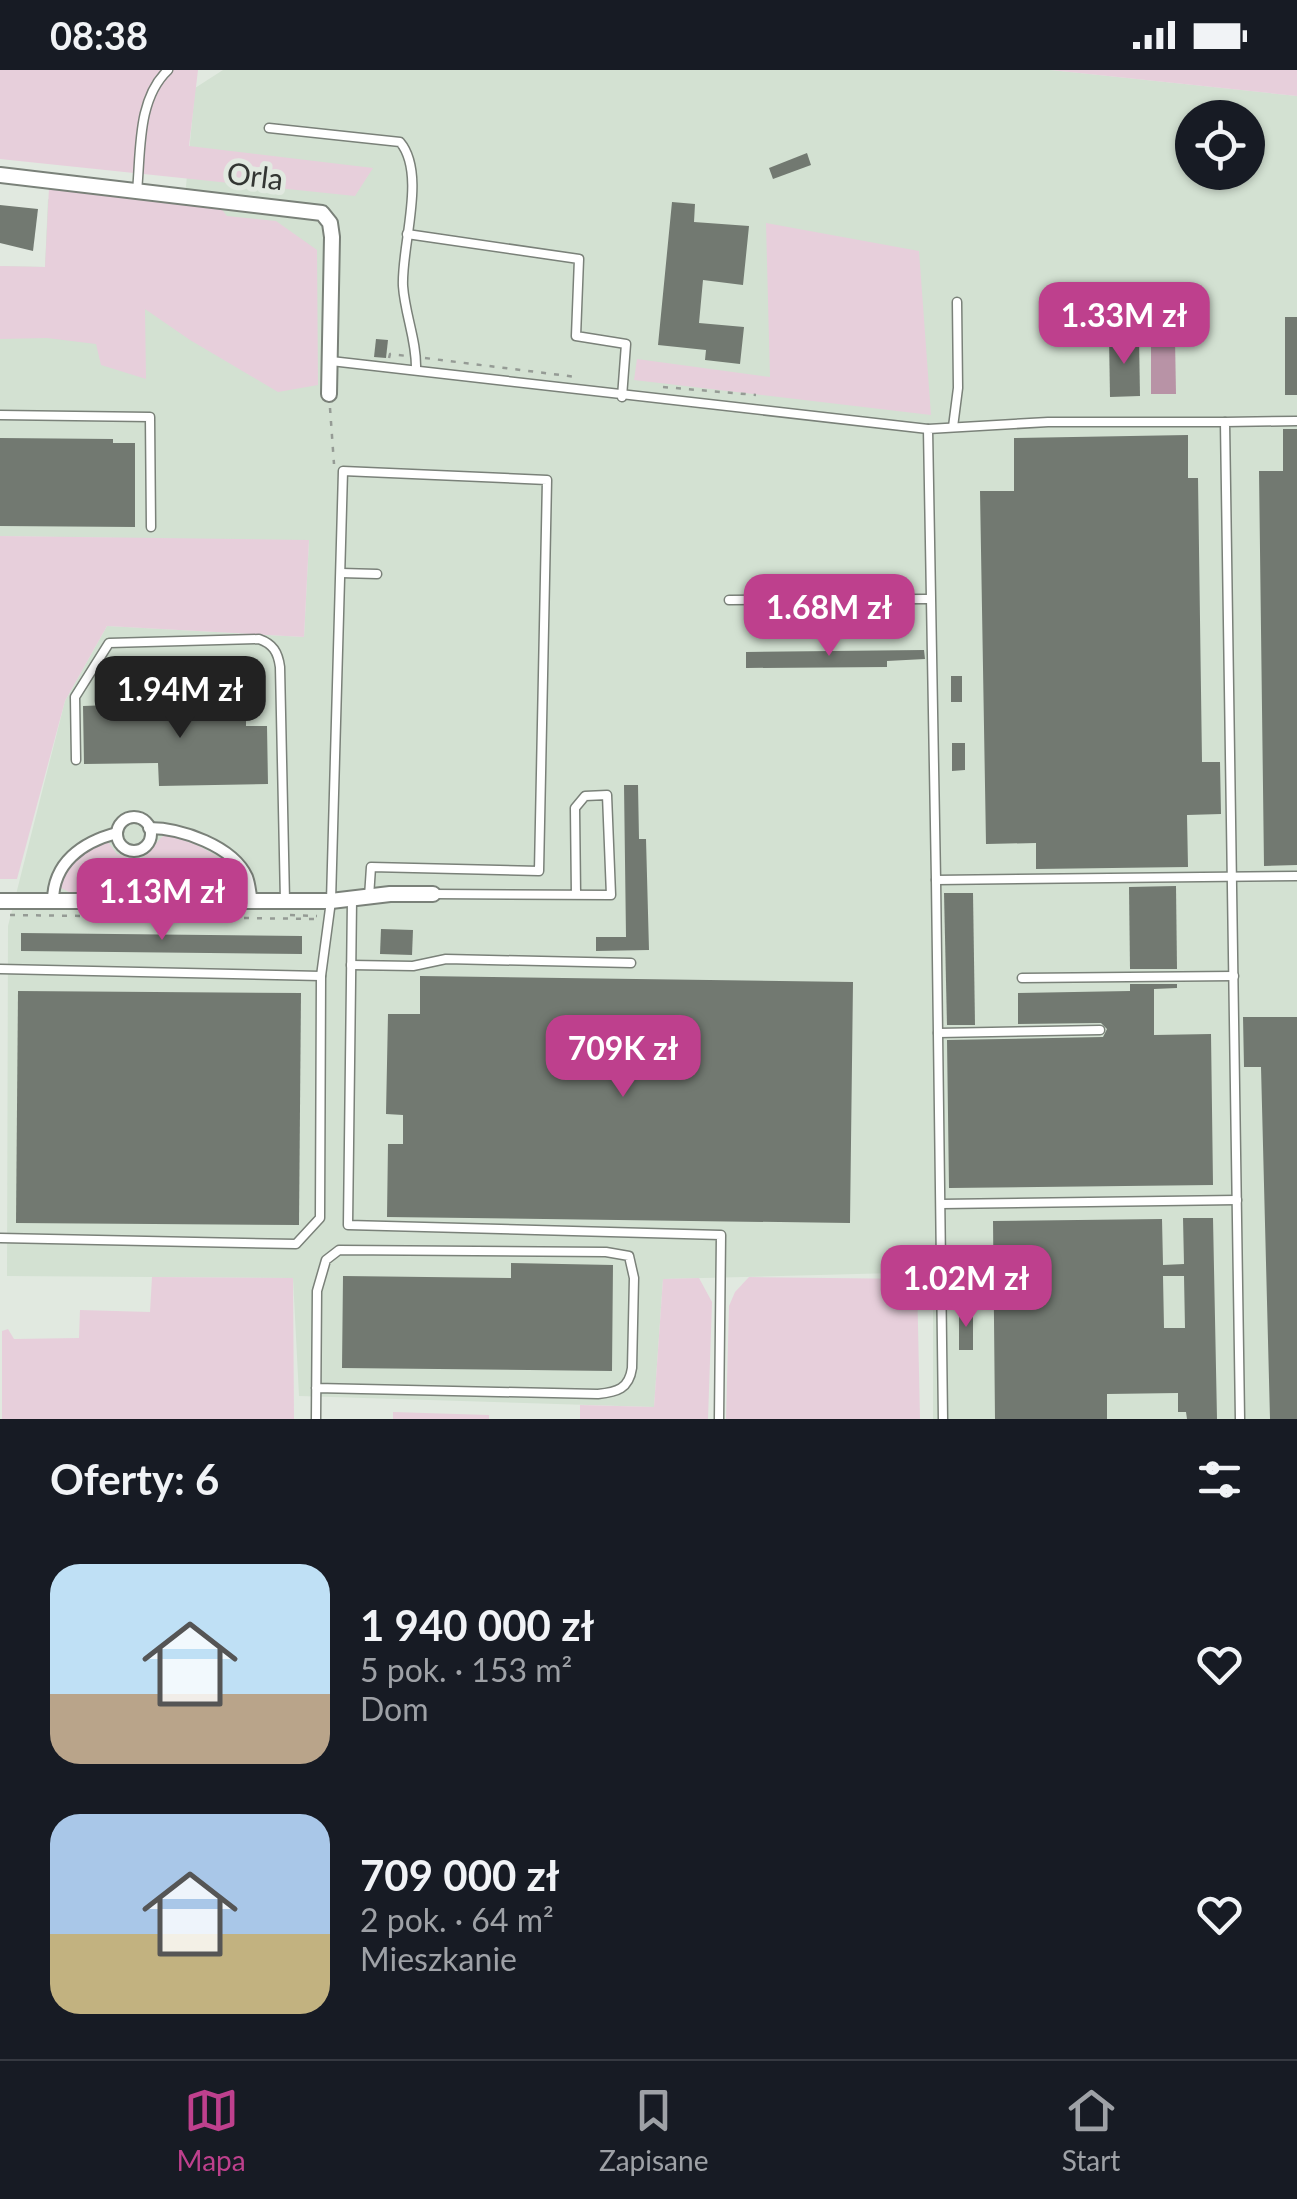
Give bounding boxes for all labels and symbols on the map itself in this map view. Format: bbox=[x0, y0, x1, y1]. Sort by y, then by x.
street label: Orla bbox=[225, 154, 286, 196]
pin: 1.33M zł bbox=[1021, 282, 1227, 367]
pin: 1.68M zł bbox=[726, 574, 932, 659]
pin: 1.94M zł bbox=[77, 656, 283, 741]
pin: 1.13M zł bbox=[59, 858, 265, 943]
pin: 709K zł bbox=[531, 1015, 715, 1100]
pin: 1.02M zł bbox=[863, 1245, 1069, 1330]

